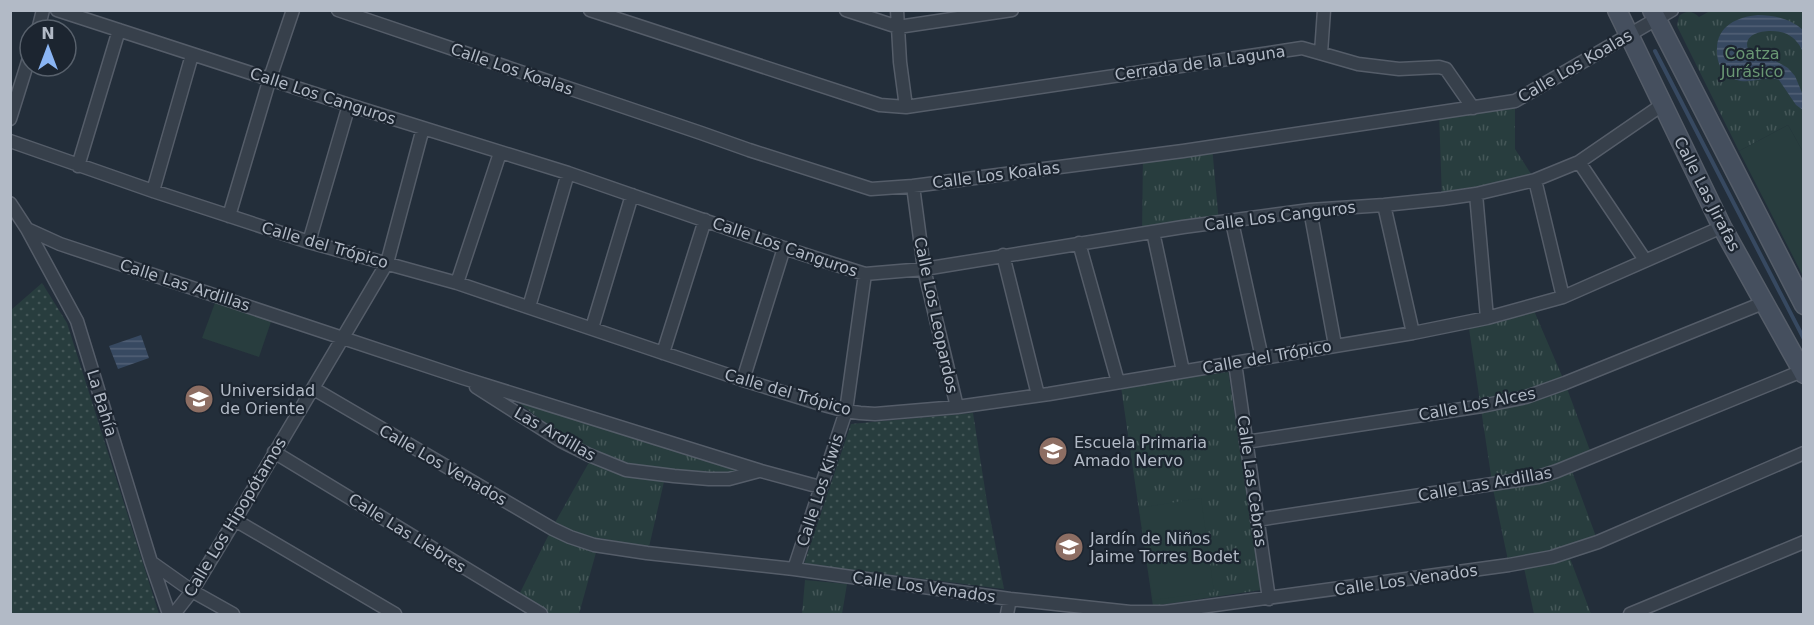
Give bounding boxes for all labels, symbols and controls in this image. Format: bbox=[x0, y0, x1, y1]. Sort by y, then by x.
north arrow bbox=[18, 18, 78, 78]
text: N bbox=[41, 24, 55, 43]
street label: Calle Los Koalas bbox=[1515, 26, 1635, 106]
street label: Calle Los Koalas bbox=[448, 39, 576, 99]
street label: Cerrada de la Laguna bbox=[1113, 42, 1287, 84]
park label: Coatza Jurásico bbox=[1720, 44, 1783, 81]
street label: Calle Los Canguros bbox=[248, 63, 398, 129]
street label: Calle Las Jirafas bbox=[1670, 133, 1744, 255]
street label: Calle Los Koalas bbox=[931, 158, 1061, 192]
street label: Calle Los Canguros bbox=[1203, 197, 1357, 235]
street label: Calle Los Canguros bbox=[710, 213, 860, 281]
street label: Calle del Trópico bbox=[259, 218, 391, 272]
street label: Calle Los Leopardos bbox=[910, 235, 962, 395]
street label: Calle Las Ardillas bbox=[117, 255, 253, 315]
street label: Calle del Trópico bbox=[1201, 336, 1333, 378]
street label: Calle del Trópico bbox=[722, 365, 854, 419]
street label: La Bahía bbox=[83, 367, 121, 439]
place label: Universidad de Oriente bbox=[220, 381, 315, 418]
school or university icon: Universidad de Oriente bbox=[183, 383, 215, 415]
street label: Calle Los Alces bbox=[1417, 383, 1537, 425]
street label: Las Ardillas bbox=[511, 403, 599, 465]
street label: Calle Las Cebras bbox=[1233, 414, 1271, 548]
street label: Calle Los Venados bbox=[376, 421, 510, 509]
street label: Calle Los Kiwis bbox=[793, 431, 847, 549]
place label: Escuela Primaria Amado Nervo bbox=[1074, 433, 1207, 470]
street label: Calle Los Hipopótamos bbox=[180, 434, 290, 600]
school or university icon: Escuela Primaria Amado Nervo bbox=[1037, 435, 1069, 467]
street label: Calle Las Ardillas bbox=[1416, 463, 1554, 505]
street label: Calle Las Liebres bbox=[345, 489, 469, 577]
place label: Jardín de Niños Jaime Torres Bodet bbox=[1089, 529, 1239, 566]
school or university icon: Jardín de Niños Jaime Torres Bodet bbox=[1053, 531, 1085, 563]
street label: Calle Los Venados bbox=[1333, 561, 1479, 599]
street label: Calle Los Venados bbox=[851, 568, 997, 606]

